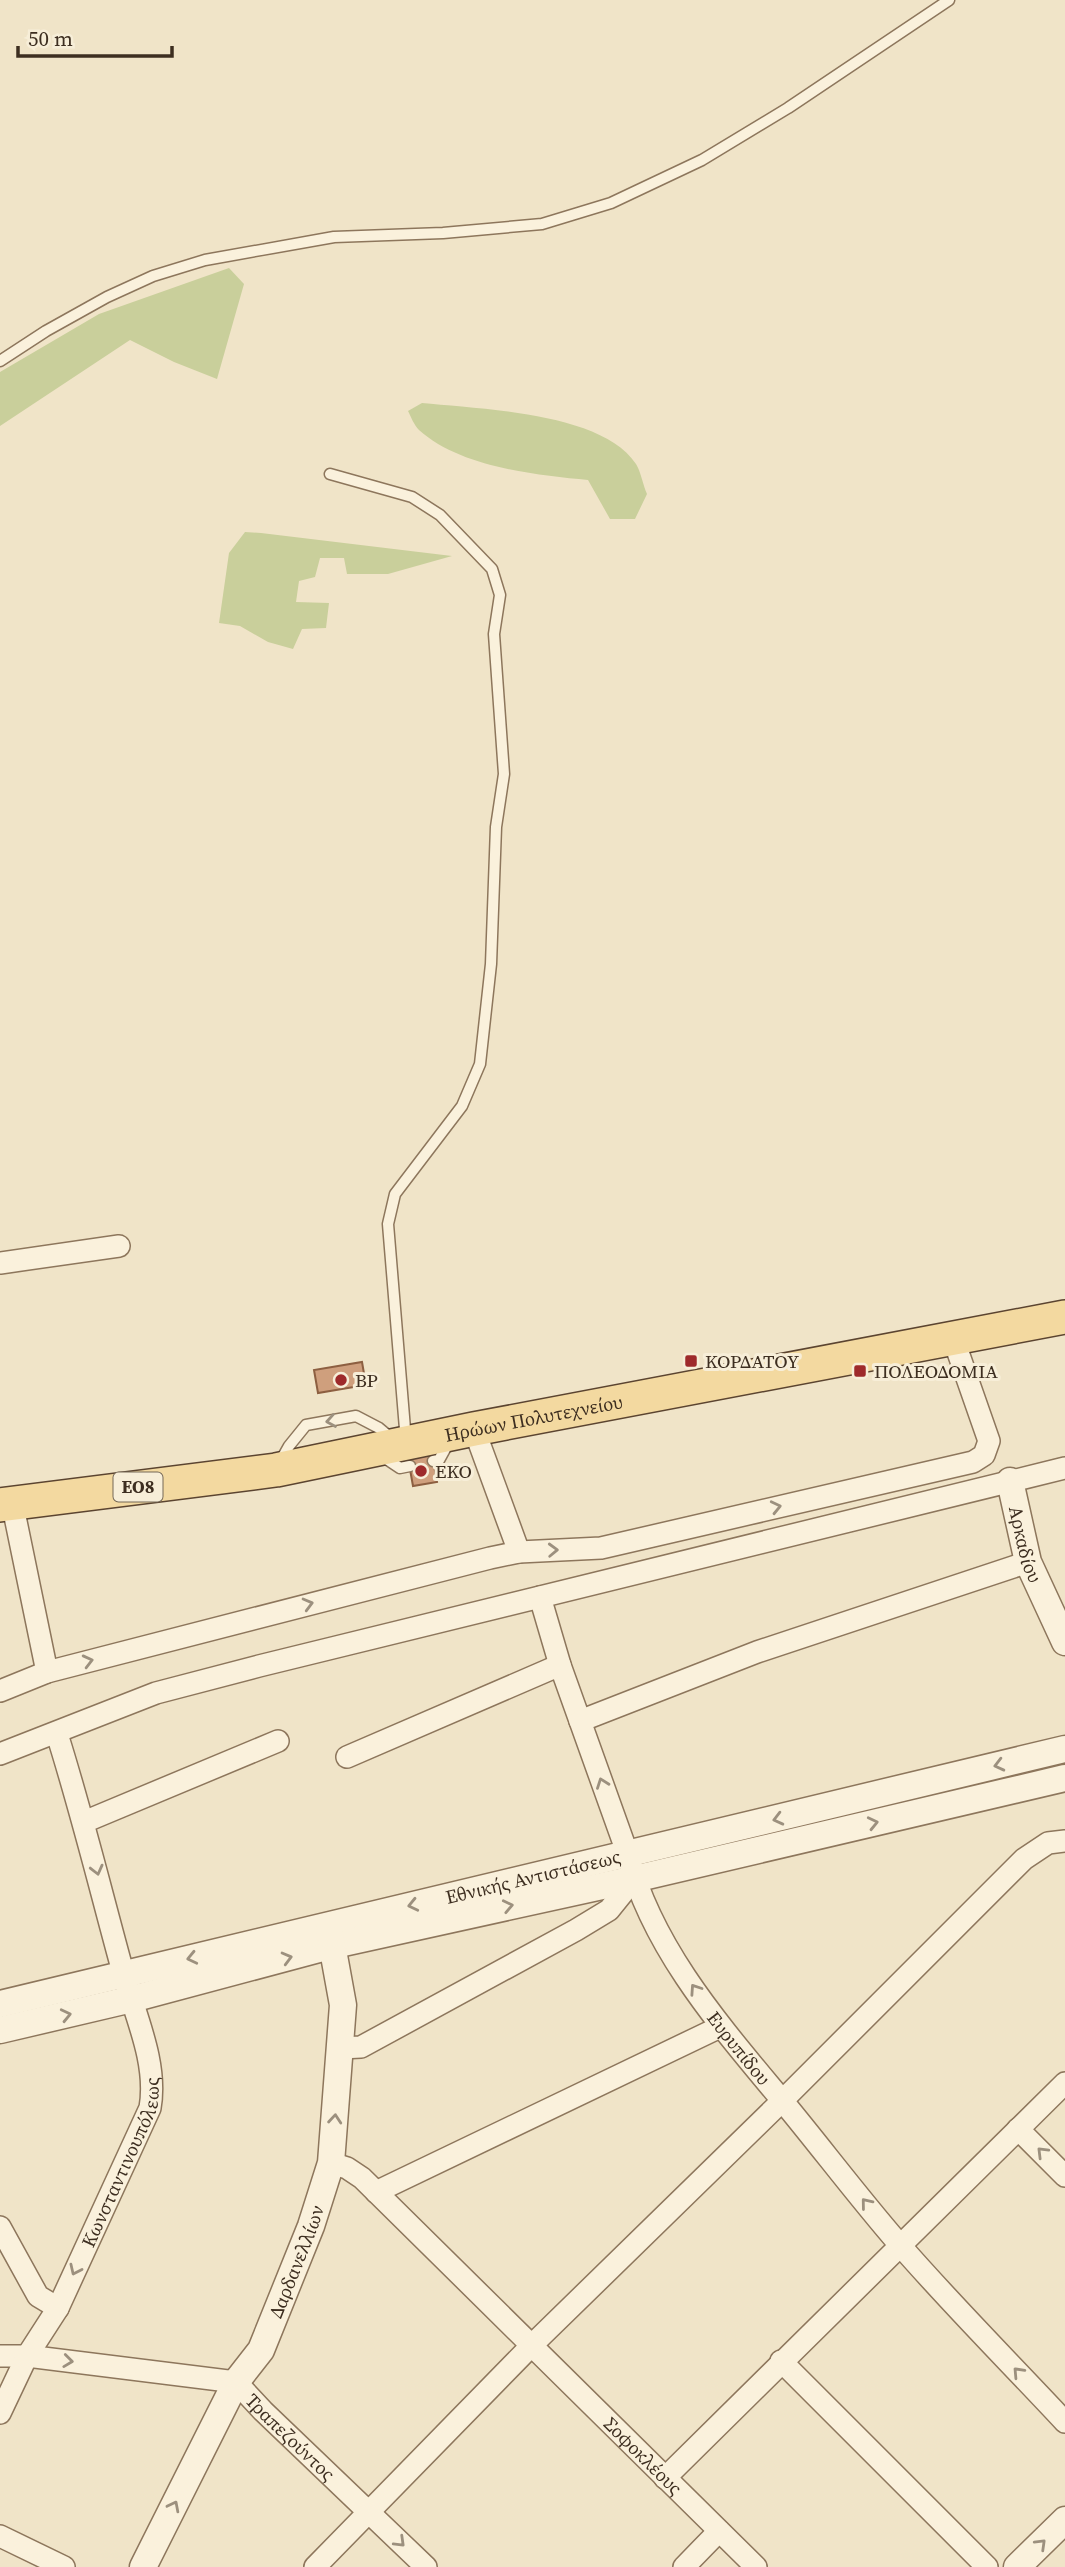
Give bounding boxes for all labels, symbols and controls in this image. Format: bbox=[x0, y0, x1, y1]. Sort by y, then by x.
scale bar bbox=[18, 14, 172, 58]
text: 50 m bbox=[28, 24, 73, 53]
place label: ΚΟΡΔΑΤΟΥ bbox=[705, 1348, 799, 1374]
marker: ΚΟΡΔΑΤΟΥ bbox=[683, 1353, 699, 1369]
place label: ΠΟΛΕΟΔΟΜΙΑ bbox=[874, 1358, 998, 1384]
marker: ΠΟΛΕΟΔΟΜΙΑ bbox=[852, 1363, 868, 1379]
place label: BP bbox=[355, 1367, 378, 1393]
marker: BP bbox=[333, 1372, 349, 1388]
street label: Ηρώων Πολυτεχνείου bbox=[442, 1388, 625, 1448]
one-way arrow bbox=[325, 1412, 337, 1427]
place label: EKO bbox=[435, 1458, 472, 1484]
marker: EKO bbox=[413, 1463, 429, 1479]
road number: ΕΟ8 bbox=[114, 1472, 162, 1502]
one-way arrow bbox=[770, 1501, 782, 1516]
street label: Αρκαδίου bbox=[1003, 1503, 1049, 1587]
one-way arrow bbox=[548, 1543, 559, 1558]
one-way arrow bbox=[302, 1598, 314, 1612]
one-way arrow bbox=[82, 1655, 94, 1669]
one-way arrow bbox=[993, 1757, 1005, 1771]
one-way arrow bbox=[596, 1777, 610, 1790]
one-way arrow bbox=[772, 1810, 784, 1825]
one-way arrow bbox=[867, 1816, 879, 1831]
street label: Εθνικής Αντιστάσεως bbox=[443, 1843, 623, 1910]
one-way arrow bbox=[89, 1864, 103, 1876]
one-way arrow bbox=[407, 1897, 419, 1911]
one-way arrow bbox=[502, 1900, 514, 1915]
one-way arrow bbox=[186, 1950, 198, 1964]
one-way arrow bbox=[280, 1951, 292, 1966]
one-way arrow bbox=[691, 1984, 703, 1997]
street label: Ευρυπίδου bbox=[701, 2006, 777, 2090]
one-way arrow bbox=[60, 2009, 72, 2023]
street label: Κωνσταντινουπόλεως bbox=[75, 2076, 165, 2251]
one-way arrow bbox=[327, 2113, 342, 2124]
one-way arrow bbox=[1037, 2148, 1050, 2161]
one-way arrow bbox=[861, 2199, 874, 2211]
street label: Δαρδανελλίων bbox=[262, 2202, 330, 2322]
one-way arrow bbox=[70, 2262, 84, 2275]
one-way arrow bbox=[62, 2354, 74, 2369]
one-way arrow bbox=[1014, 2367, 1027, 2380]
street label: Τραπεζούντος bbox=[240, 2388, 341, 2486]
street label: Σοφοκλέους bbox=[598, 2411, 688, 2500]
one-way arrow bbox=[165, 2501, 179, 2513]
one-way arrow bbox=[392, 2534, 405, 2547]
one-way arrow bbox=[1033, 2539, 1046, 2552]

